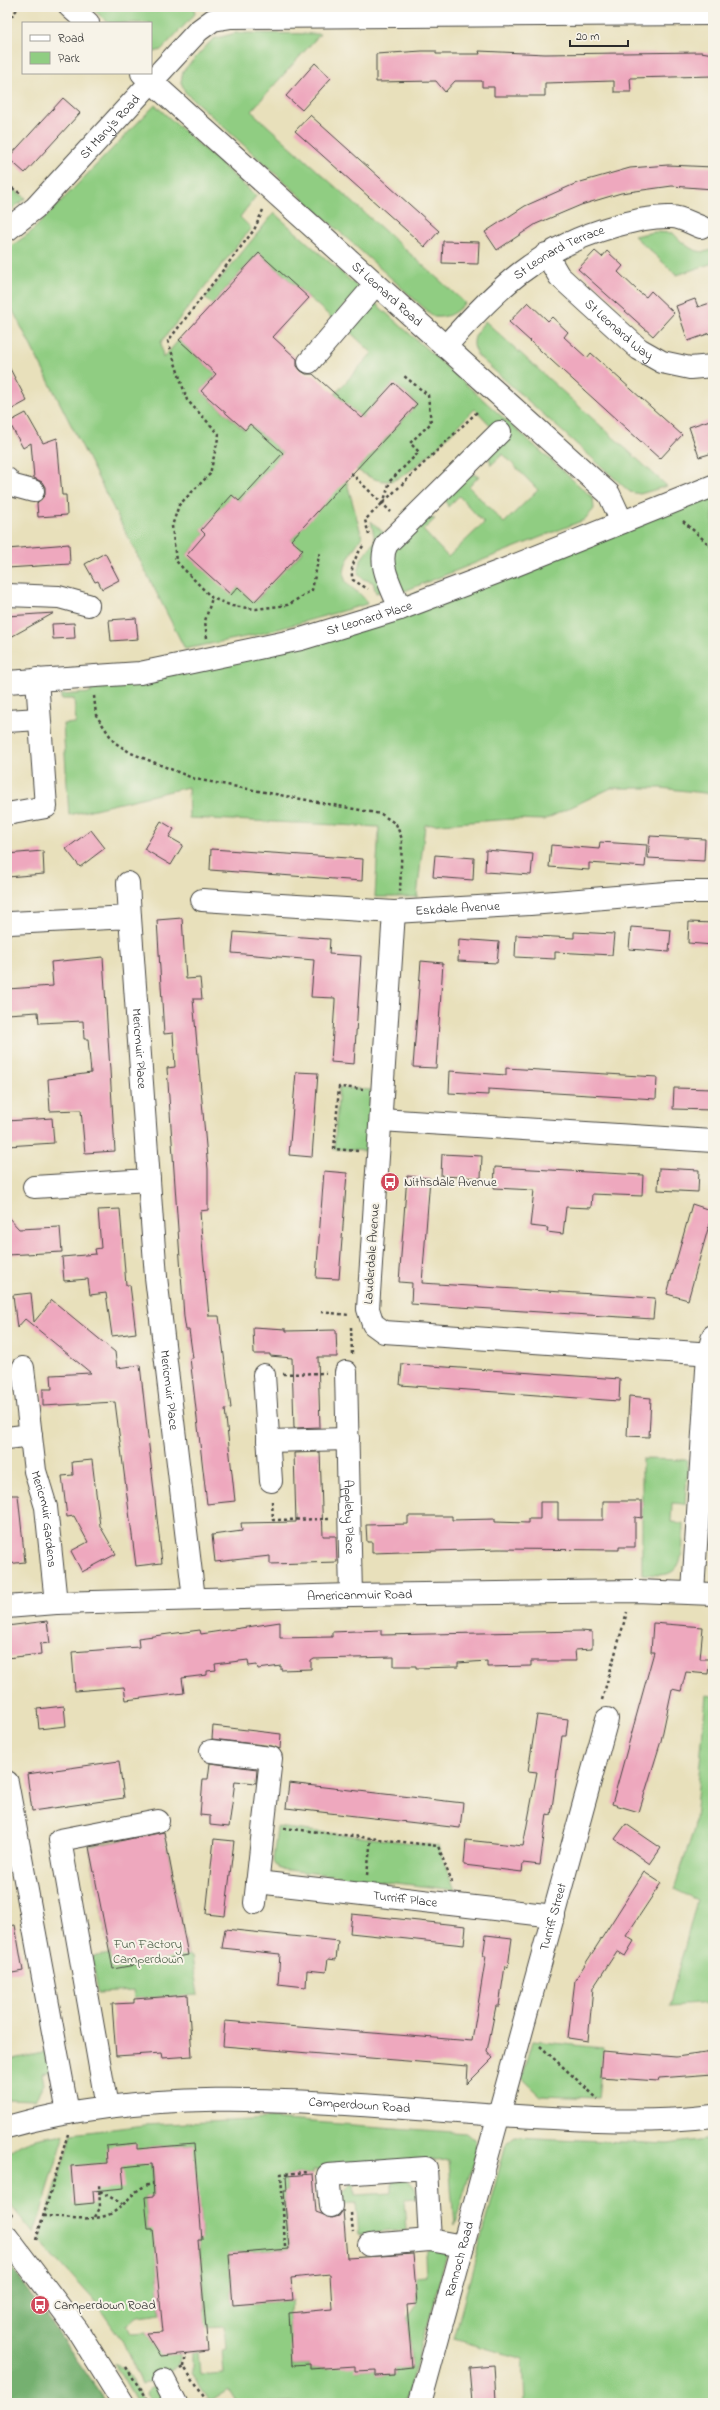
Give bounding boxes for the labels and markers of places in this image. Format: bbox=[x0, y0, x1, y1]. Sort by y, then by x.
bus stop icon: Nithsdale Avenue bbox=[379, 1171, 401, 1193]
place label: Nithsdale Avenue bbox=[404, 1173, 497, 1192]
bus stop icon: Camperdown Road bbox=[29, 2294, 51, 2316]
place label: Camperdown Road bbox=[54, 2296, 156, 2315]

